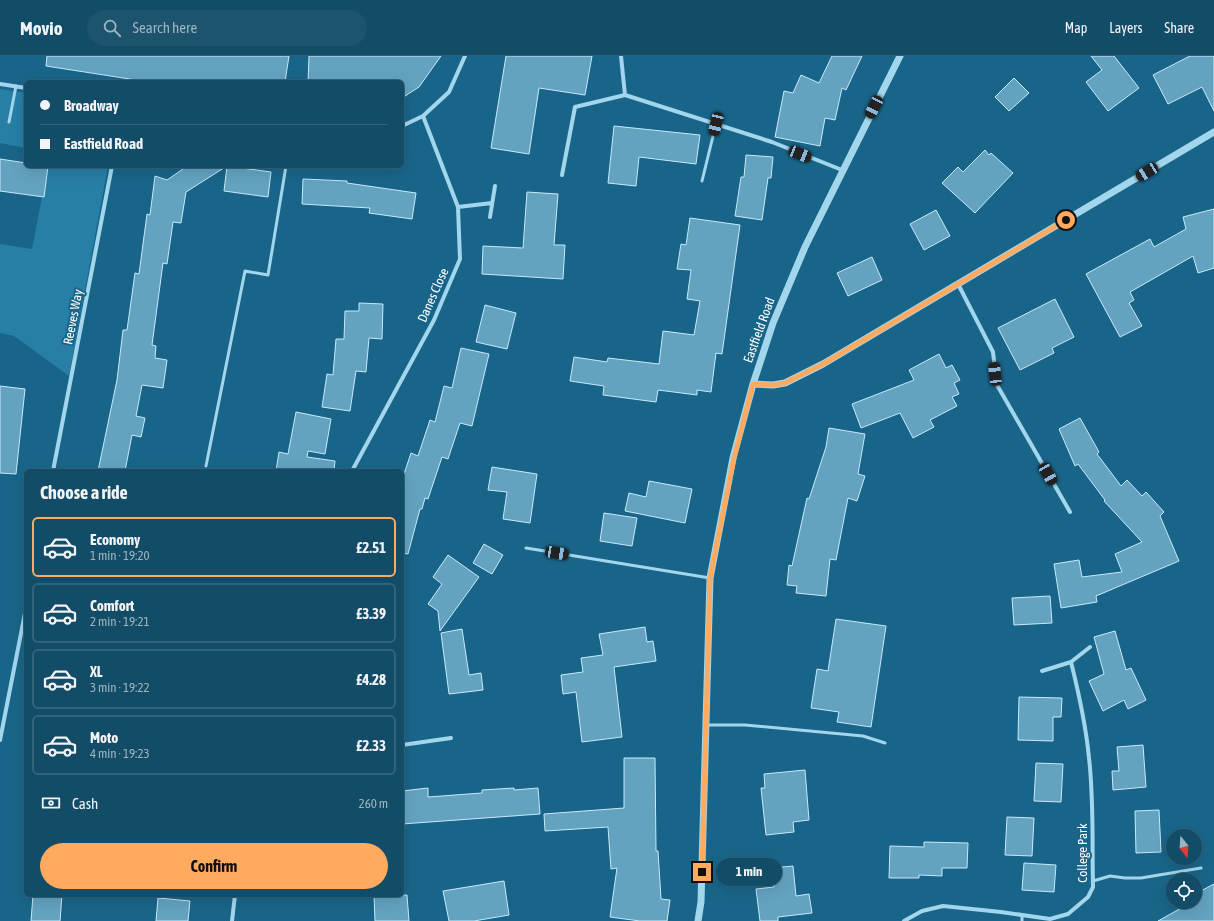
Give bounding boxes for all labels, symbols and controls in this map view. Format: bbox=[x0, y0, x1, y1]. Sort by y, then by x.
search box bbox=[87, 10, 367, 46]
text: Movio bbox=[20, 17, 63, 39]
icon: search bbox=[101, 17, 123, 39]
text: Search here bbox=[133, 19, 197, 36]
text: Map bbox=[1065, 20, 1087, 36]
text: Layers bbox=[1109, 20, 1142, 36]
text: Share bbox=[1164, 20, 1194, 36]
car bbox=[863, 94, 885, 120]
text: Broadway bbox=[64, 97, 119, 114]
car bbox=[707, 111, 725, 137]
text: Eastfield Road bbox=[64, 135, 143, 152]
car bbox=[787, 144, 813, 164]
car bbox=[1134, 161, 1160, 183]
route start bbox=[1057, 211, 1075, 229]
street label: Danes Close bbox=[414, 266, 452, 324]
street label: Reeves Way bbox=[60, 287, 86, 346]
street label: Eastfield Road bbox=[740, 295, 778, 365]
car bbox=[988, 361, 1002, 387]
car bbox=[1037, 461, 1059, 487]
text: Choose a ride bbox=[40, 482, 128, 503]
icon: car bbox=[42, 529, 78, 565]
text: Economy bbox=[90, 531, 140, 548]
text: £2.51 bbox=[356, 539, 386, 556]
car bbox=[544, 545, 570, 561]
text: 1 min · 19:20 bbox=[90, 548, 150, 563]
icon: car bbox=[42, 595, 78, 631]
text: Comfort bbox=[90, 597, 134, 614]
text: £3.39 bbox=[356, 605, 386, 622]
text: 2 min · 19:21 bbox=[90, 614, 150, 629]
icon: car bbox=[42, 661, 78, 697]
text: XL bbox=[90, 663, 103, 680]
text: £4.28 bbox=[356, 671, 386, 688]
text: 3 min · 19:22 bbox=[90, 680, 150, 695]
icon: car bbox=[42, 727, 78, 763]
text: Moto bbox=[90, 729, 118, 746]
text: £2.33 bbox=[356, 737, 386, 754]
text: 4 min · 19:23 bbox=[90, 746, 150, 761]
icon: cash bbox=[40, 792, 62, 814]
text: Cash bbox=[72, 795, 98, 812]
text: 260 m bbox=[359, 796, 388, 811]
street label: College Park bbox=[1075, 823, 1090, 883]
north arrow bbox=[1166, 829, 1202, 865]
map controls bbox=[1166, 829, 1202, 909]
button: Confirm bbox=[40, 843, 388, 889]
callout: 1 min bbox=[716, 858, 782, 886]
route end bbox=[693, 863, 711, 881]
text: 1 min bbox=[736, 864, 762, 879]
button: locate bbox=[1166, 873, 1202, 909]

